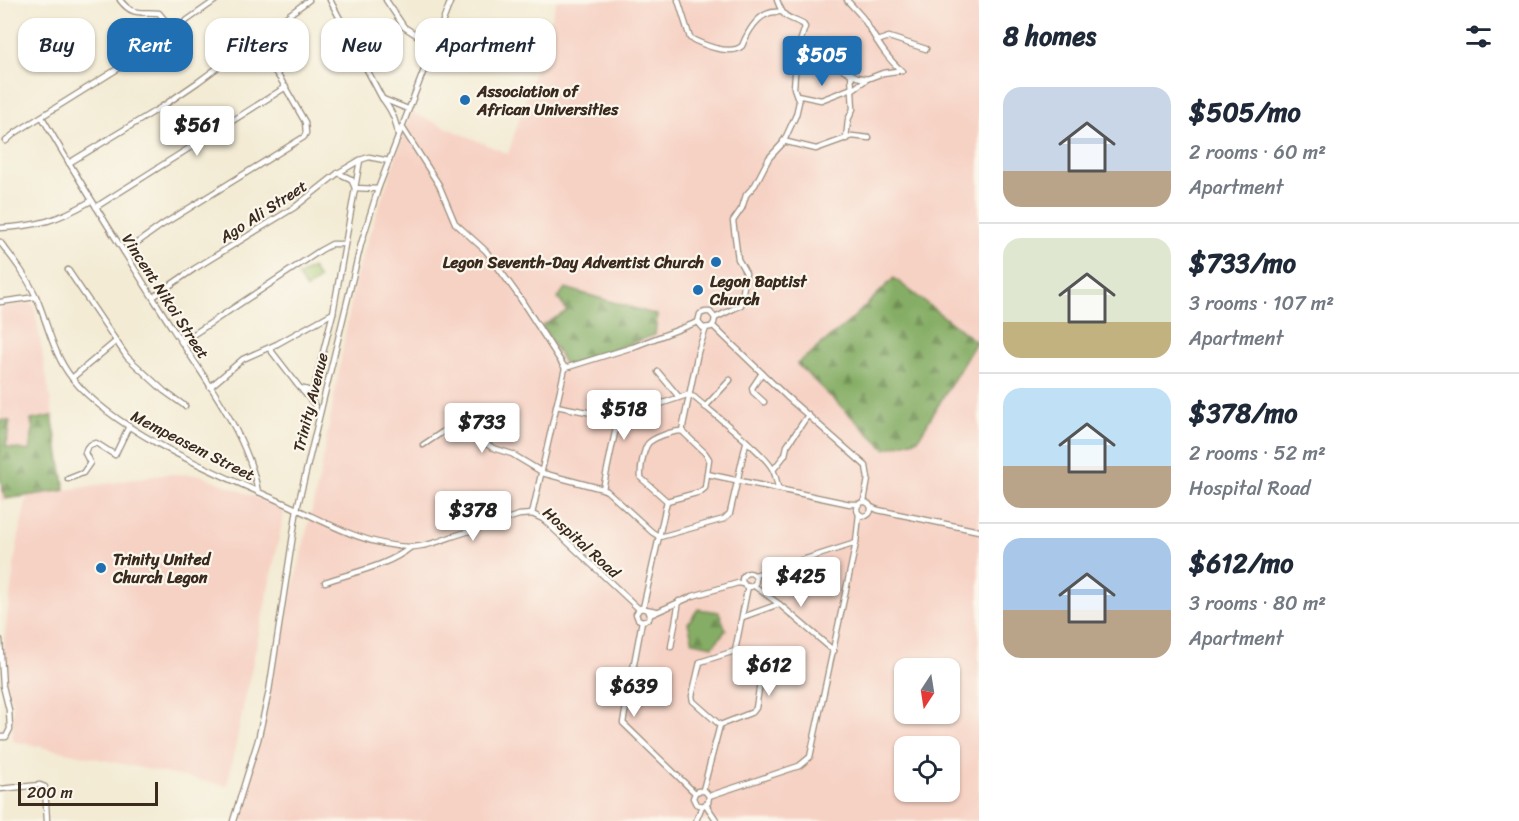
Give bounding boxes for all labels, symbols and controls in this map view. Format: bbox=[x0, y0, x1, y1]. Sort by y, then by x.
text: 8 homes bbox=[1003, 13, 1096, 59]
chip: Buy bbox=[18, 18, 95, 72]
chip: Rent bbox=[107, 18, 193, 72]
chip: Filters bbox=[205, 18, 309, 72]
chip: New bbox=[321, 18, 403, 72]
chip: Apartment bbox=[415, 18, 556, 72]
icon: filters bbox=[1462, 20, 1495, 53]
pin: $505 bbox=[786, 36, 858, 87]
text: $505 bbox=[797, 38, 847, 73]
place label: Association of African Universities bbox=[476, 77, 619, 124]
text: $505/mo bbox=[1189, 89, 1301, 135]
marker: Association of African Universities bbox=[458, 93, 472, 107]
pin: $561 bbox=[161, 106, 233, 157]
text: $561 bbox=[174, 108, 220, 143]
icon: home bbox=[1051, 111, 1123, 183]
text: 2 rooms · 60 m² bbox=[1189, 135, 1326, 170]
text: Apartment bbox=[1189, 170, 1283, 205]
street label: Ago Ali Street bbox=[212, 172, 313, 251]
street label: Vincent Nikoi Street bbox=[114, 227, 217, 365]
text: $733/mo bbox=[1189, 240, 1296, 286]
place label: Legon Seventh-Day Adventist Church bbox=[443, 248, 705, 277]
marker: Legon Seventh-Day Adventist Church bbox=[709, 255, 723, 269]
icon: home bbox=[1051, 262, 1123, 334]
place label: Legon Baptist Church bbox=[709, 267, 808, 314]
marker: Legon Baptist Church bbox=[691, 283, 705, 297]
text: 3 rooms · 107 m² bbox=[1189, 286, 1334, 321]
text: Apartment bbox=[1189, 321, 1283, 356]
street label: Trinity Avenue bbox=[284, 349, 337, 455]
pin: $518 bbox=[588, 390, 660, 441]
text: $378/mo bbox=[1189, 390, 1297, 436]
text: $518 bbox=[601, 392, 647, 427]
street label: Mempeasem Street bbox=[126, 402, 260, 489]
pin: $733 bbox=[446, 403, 518, 454]
text: $733 bbox=[459, 405, 505, 440]
icon: home bbox=[1051, 412, 1123, 484]
text: 2 rooms · 52 m² bbox=[1189, 436, 1326, 471]
text: Hospital Road bbox=[1189, 471, 1310, 506]
pin: $378 bbox=[437, 491, 509, 542]
text: $378 bbox=[449, 493, 497, 528]
street label: Hospital Road bbox=[536, 499, 629, 587]
text: $612/mo bbox=[1189, 540, 1294, 586]
place label: Trinity United Church Legon bbox=[112, 545, 212, 592]
pin: $425 bbox=[765, 557, 837, 608]
text: $425 bbox=[776, 559, 826, 594]
marker: Trinity United Church Legon bbox=[94, 561, 108, 575]
icon: home bbox=[1051, 562, 1123, 634]
text: 3 rooms · 80 m² bbox=[1189, 586, 1326, 621]
text: Apartment bbox=[1189, 621, 1283, 656]
pin: $612 bbox=[733, 646, 805, 697]
text: $612 bbox=[747, 648, 791, 683]
north arrow bbox=[894, 658, 960, 724]
map controls bbox=[894, 658, 960, 802]
pin: $639 bbox=[598, 667, 670, 718]
text: $639 bbox=[610, 669, 658, 704]
button: locate bbox=[894, 736, 960, 802]
text: 200 m bbox=[27, 778, 73, 807]
scale bar bbox=[18, 779, 158, 806]

